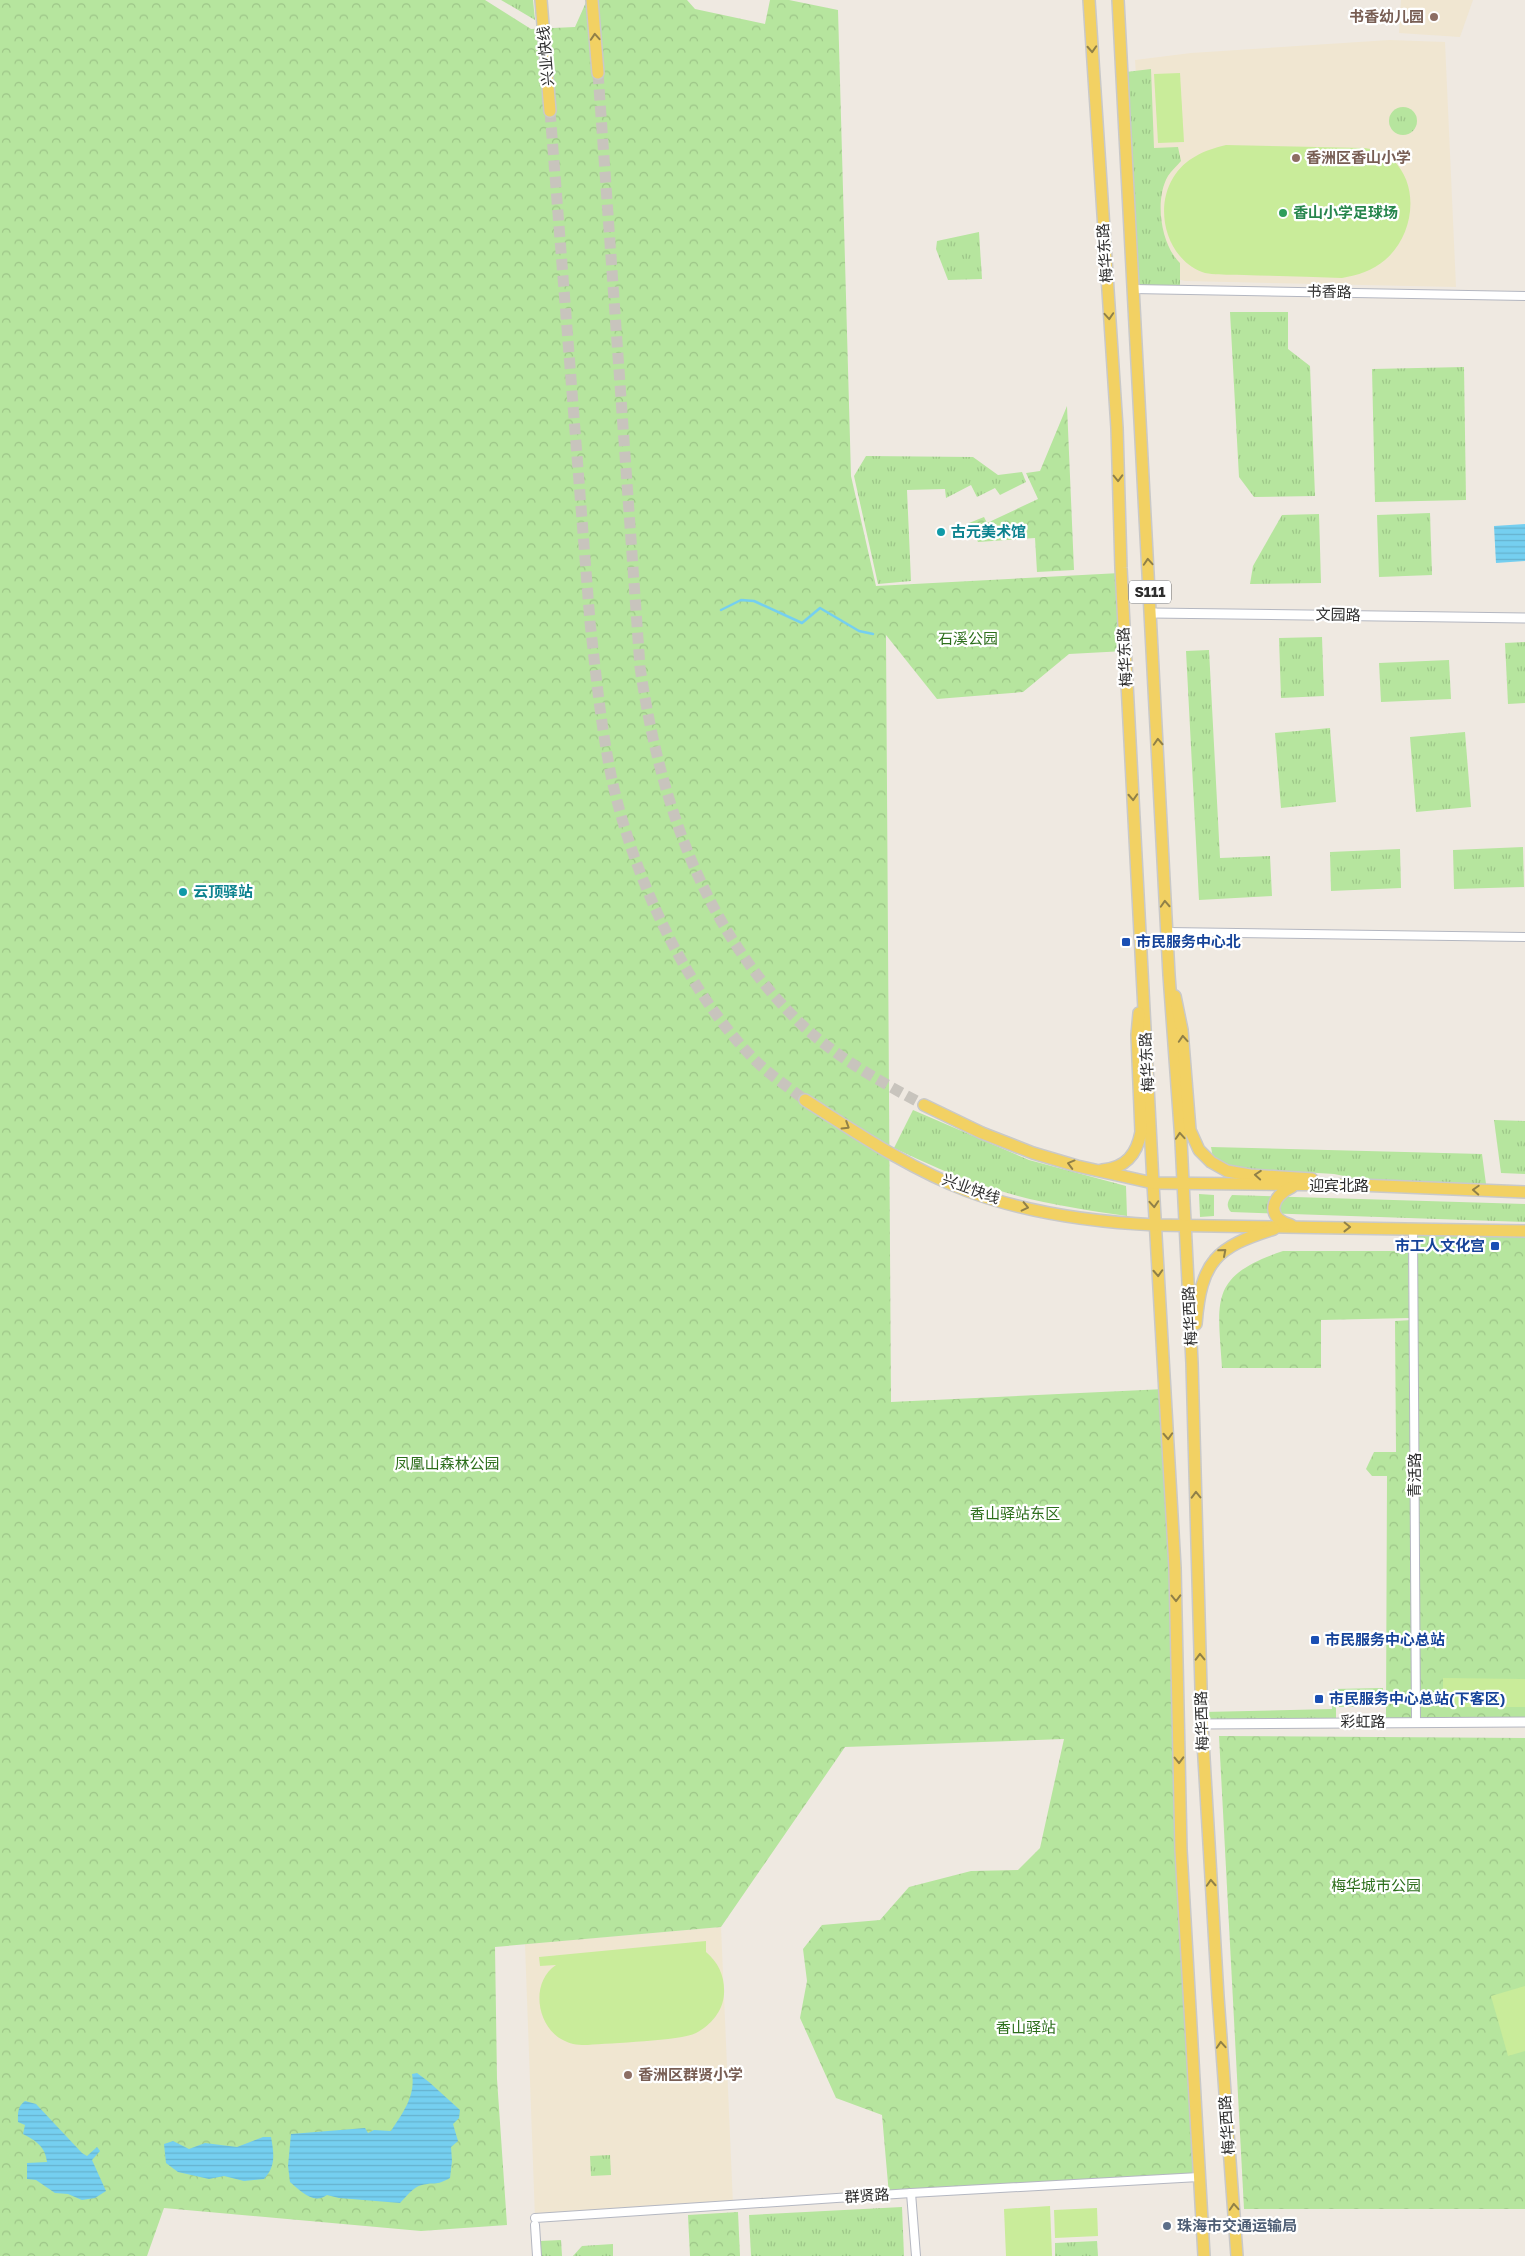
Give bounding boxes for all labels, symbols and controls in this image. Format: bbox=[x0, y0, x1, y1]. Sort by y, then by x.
place label: 书香幼儿园 bbox=[1349, 7, 1424, 25]
marker: 书香幼儿园 bbox=[1428, 11, 1440, 23]
street label: 兴业快线 bbox=[533, 25, 557, 87]
one-way arrow bbox=[590, 32, 601, 40]
one-way arrow bbox=[1087, 45, 1098, 53]
place label: 香洲区香山小学 bbox=[1306, 148, 1411, 166]
marker: 香洲区香山小学 bbox=[1290, 152, 1302, 164]
place label: 香山小学足球场 bbox=[1293, 203, 1398, 221]
marker: 香山小学足球场 bbox=[1277, 207, 1289, 219]
street label: 梅华东路 bbox=[1093, 223, 1115, 284]
street label: 书香路 bbox=[1306, 282, 1352, 300]
one-way arrow bbox=[1103, 312, 1114, 320]
one-way arrow bbox=[1113, 474, 1123, 482]
place label: 古元美术馆 bbox=[951, 522, 1026, 540]
marker: 古元美术馆 bbox=[935, 526, 947, 538]
one-way arrow bbox=[1143, 558, 1154, 566]
road number: S111 bbox=[1129, 580, 1171, 604]
street label: 文园路 bbox=[1315, 605, 1361, 623]
street label: 梅华东路 bbox=[1113, 627, 1135, 687]
park label: 石溪公园 bbox=[938, 629, 998, 647]
one-way arrow bbox=[1152, 738, 1163, 746]
one-way arrow bbox=[1127, 794, 1138, 802]
place label: 云顶驿站 bbox=[193, 882, 253, 900]
marker: 云顶驿站 bbox=[177, 886, 189, 898]
one-way arrow bbox=[1160, 900, 1171, 908]
place label: 市民服务中心北 bbox=[1136, 932, 1241, 950]
marker: 市民服务中心北 bbox=[1120, 936, 1132, 948]
street label: 梅华东路 bbox=[1135, 1032, 1157, 1092]
one-way arrow bbox=[1177, 1035, 1188, 1043]
one-way arrow bbox=[841, 1120, 850, 1130]
one-way arrow bbox=[1175, 1132, 1186, 1140]
one-way arrow bbox=[1068, 1160, 1076, 1170]
street label: 兴业快线 bbox=[940, 1169, 1003, 1207]
one-way arrow bbox=[1254, 1170, 1262, 1181]
street label: 迎宾北路 bbox=[1309, 1176, 1369, 1194]
one-way arrow bbox=[1472, 1185, 1480, 1196]
one-way arrow bbox=[1148, 1200, 1159, 1208]
one-way arrow bbox=[1021, 1201, 1030, 1212]
one-way arrow bbox=[1344, 1222, 1351, 1232]
place label: 市工人文化宫 bbox=[1395, 1236, 1485, 1254]
marker: 市工人文化宫 bbox=[1489, 1240, 1501, 1252]
one-way arrow bbox=[1217, 1249, 1226, 1258]
one-way arrow bbox=[1153, 1270, 1164, 1278]
street label: 梅华西路 bbox=[1178, 1286, 1200, 1346]
one-way arrow bbox=[1162, 1432, 1173, 1440]
street label: 青活路 bbox=[1405, 1452, 1423, 1498]
park label: 凤凰山森林公园 bbox=[394, 1454, 500, 1472]
one-way arrow bbox=[1191, 1491, 1201, 1498]
park label: 香山驿站东区 bbox=[970, 1504, 1060, 1522]
one-way arrow bbox=[1171, 1594, 1181, 1602]
place label: 市民服务中心总站 bbox=[1325, 1630, 1445, 1648]
marker: 市民服务中心总站 bbox=[1309, 1634, 1321, 1646]
one-way arrow bbox=[1195, 1653, 1205, 1661]
place label: 市民服务中心总站(下客区) bbox=[1329, 1689, 1505, 1707]
street label: 梅华西路 bbox=[1191, 1691, 1211, 1751]
marker: 市民服务中心总站(下客区) bbox=[1313, 1693, 1325, 1705]
street label: 彩虹路 bbox=[1340, 1712, 1386, 1730]
one-way arrow bbox=[1174, 1757, 1184, 1765]
park label: 梅华城市公园 bbox=[1331, 1876, 1421, 1894]
one-way arrow bbox=[1206, 1879, 1217, 1887]
park label: 香山驿站 bbox=[996, 2018, 1056, 2036]
one-way arrow bbox=[1216, 2041, 1227, 2049]
place label: 香洲区群贤小学 bbox=[638, 2065, 743, 2083]
marker: 香洲区群贤小学 bbox=[622, 2069, 634, 2081]
street label: 梅华西路 bbox=[1215, 2095, 1237, 2156]
street label: 群贤路 bbox=[844, 2184, 890, 2206]
one-way arrow bbox=[1228, 2203, 1239, 2211]
place label: 珠海市交通运输局 bbox=[1177, 2216, 1297, 2234]
marker: 珠海市交通运输局 bbox=[1161, 2220, 1173, 2232]

